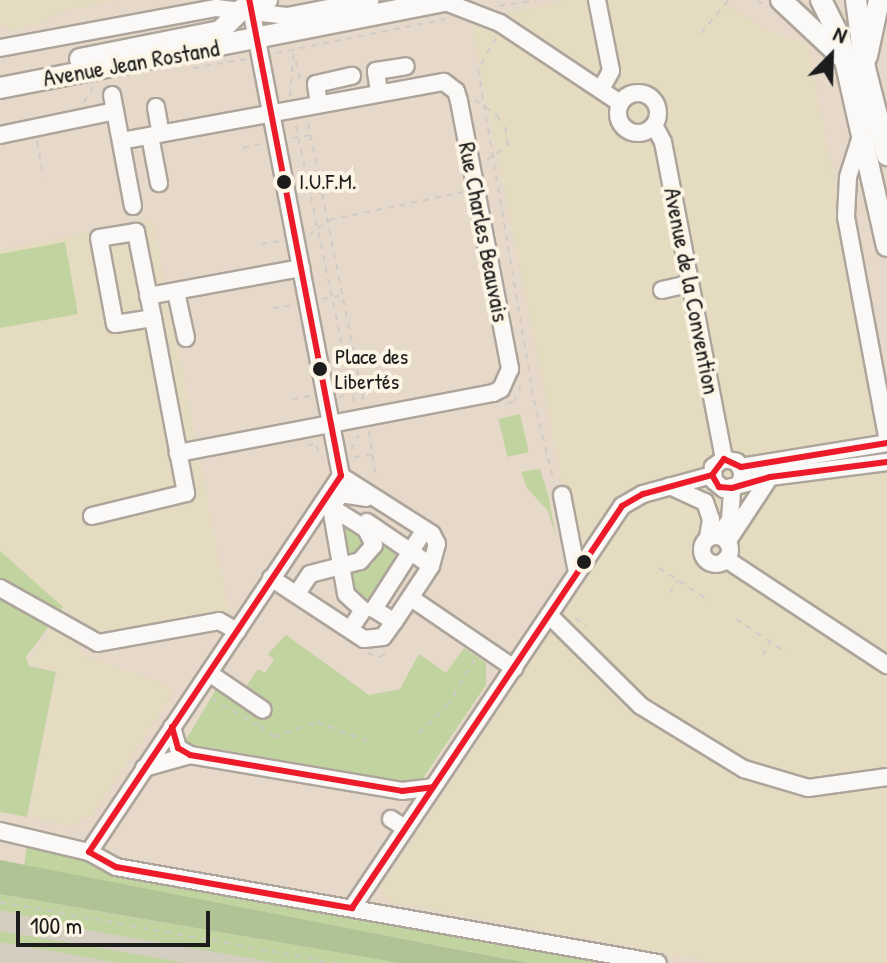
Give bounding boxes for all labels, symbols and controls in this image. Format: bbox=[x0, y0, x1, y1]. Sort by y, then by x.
north arrow bbox=[791, 16, 871, 96]
text: N bbox=[829, 18, 852, 50]
street label: Avenue Jean Rostand bbox=[41, 33, 221, 93]
street label: Rue Charles Beauvais bbox=[452, 140, 516, 324]
place label: I.U.F.M. bbox=[299, 169, 356, 195]
marker: I.U.F.M. bbox=[276, 174, 292, 190]
street label: Avenue de la Convention bbox=[658, 185, 726, 397]
place label: Place des Libertés bbox=[335, 343, 408, 394]
marker: Place des Libertés bbox=[312, 361, 328, 377]
unlabelled marker bbox=[576, 554, 592, 570]
scale bar bbox=[20, 895, 214, 945]
text: 100 m bbox=[30, 909, 82, 941]

